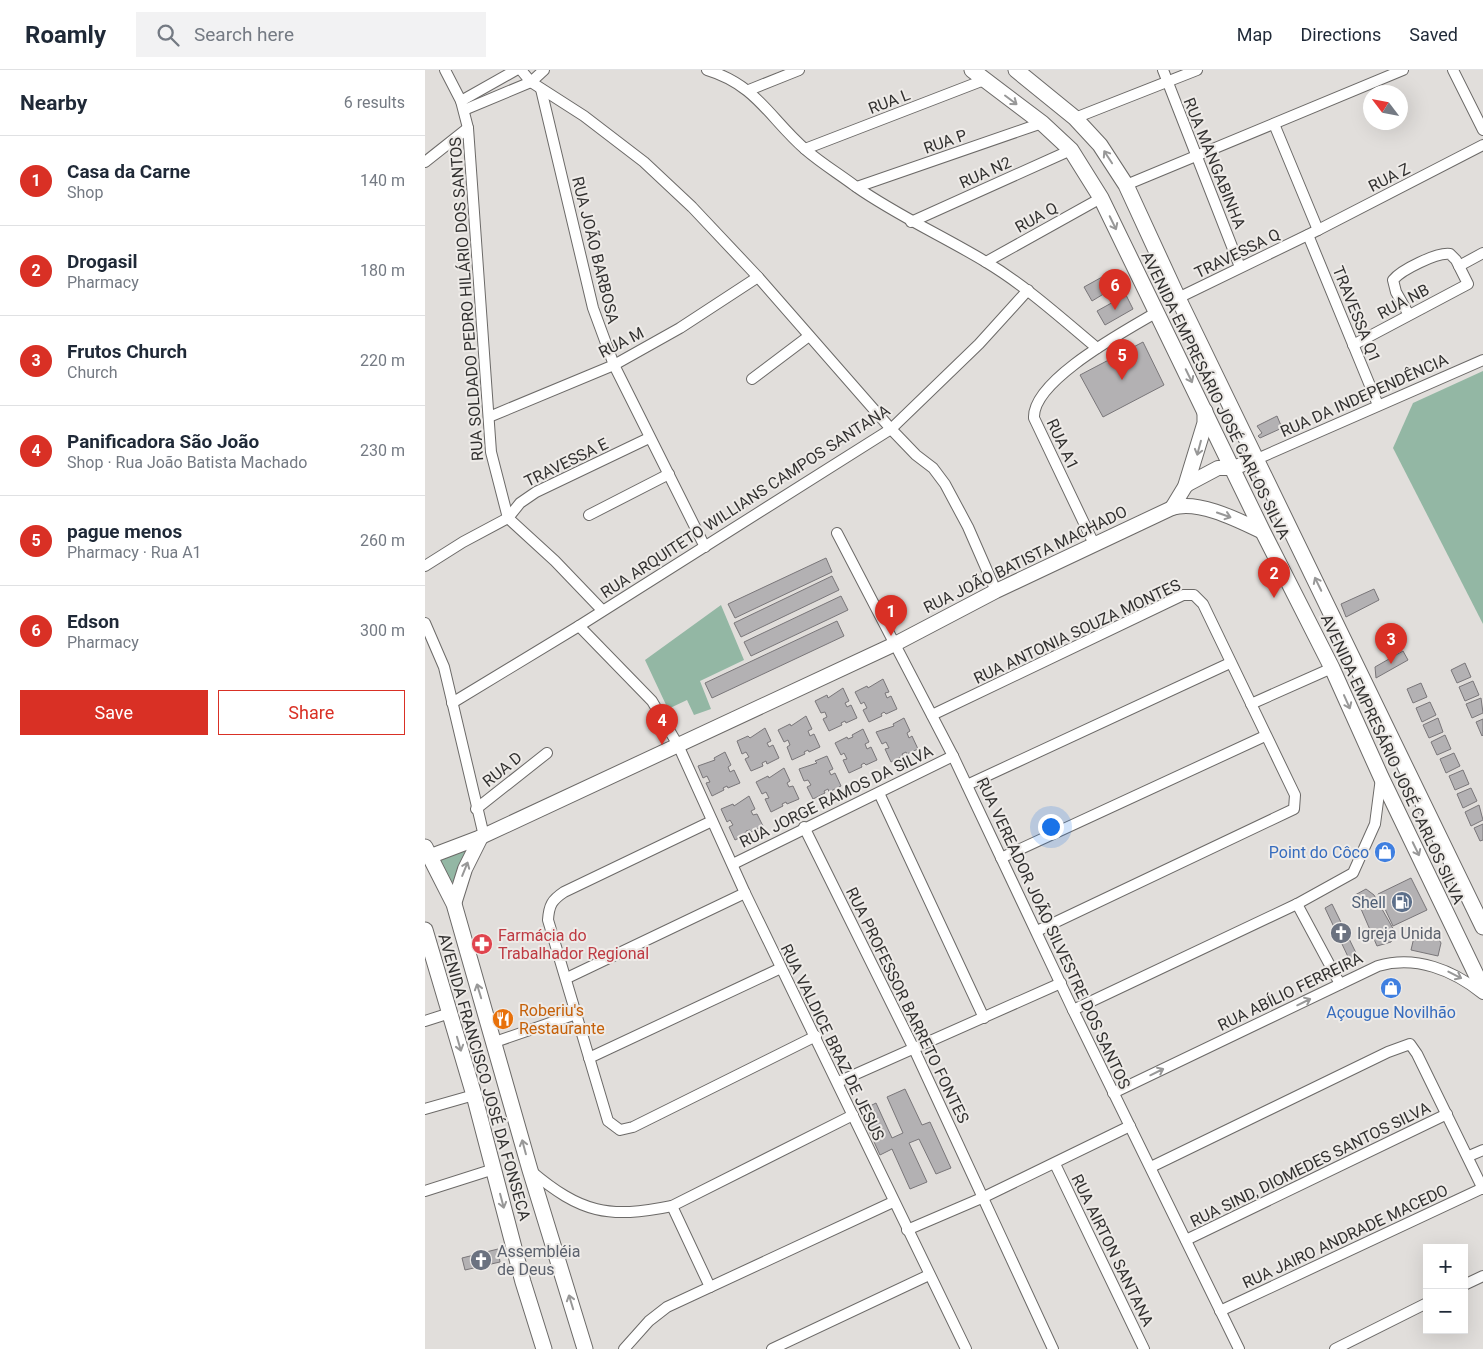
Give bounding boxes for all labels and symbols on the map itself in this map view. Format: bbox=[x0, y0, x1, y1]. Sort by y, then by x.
street label: RUA L bbox=[866, 85, 913, 118]
north arrow bbox=[1363, 85, 1408, 130]
one-way arrow bbox=[1004, 94, 1017, 105]
street label: RUA MANGABINHA bbox=[1180, 95, 1250, 232]
street label: RUA P bbox=[921, 125, 969, 158]
street label: RUA SOLDADO PEDRO HILÁRIO DOS SANTOS bbox=[446, 136, 487, 461]
one-way arrow bbox=[1103, 151, 1113, 165]
street label: RUA N2 bbox=[956, 153, 1014, 192]
street label: RUA Z bbox=[1365, 159, 1413, 196]
street label: RUA JOÃO BARBOSA bbox=[568, 174, 624, 326]
street label: RUA Q bbox=[1012, 198, 1061, 237]
one-way arrow bbox=[1108, 215, 1118, 230]
street label: TRAVESSA Q bbox=[1191, 225, 1283, 282]
street label: AVENIDA EMPRESÁRIO JOSÉ CARLOS SILVA bbox=[1137, 248, 1294, 543]
street label: TRAVESSA Q1 bbox=[1329, 263, 1384, 365]
pin: 6 bbox=[1099, 269, 1131, 310]
street label: RUA NB bbox=[1374, 280, 1432, 323]
street label: RUA M bbox=[595, 323, 647, 362]
pin: 5 bbox=[1106, 339, 1138, 380]
street label: RUA DA INDEPENDÊNCIA bbox=[1277, 350, 1451, 441]
one-way arrow bbox=[1184, 369, 1194, 384]
street label: RUA ARQUITETO WILLIANS CAMPOS SANTANA bbox=[597, 400, 894, 602]
street label: RUA A1 bbox=[1043, 416, 1083, 473]
street label: TRAVESSA E bbox=[521, 434, 611, 491]
one-way arrow bbox=[1193, 439, 1203, 455]
street label: RUA JOÃO BATISTA MACHADO bbox=[920, 501, 1130, 617]
one-way arrow bbox=[1215, 511, 1231, 520]
pin: 2 bbox=[1258, 557, 1290, 598]
street label: RUA ANTONIA SOUZA MONTES bbox=[971, 575, 1184, 688]
one-way arrow bbox=[1313, 577, 1322, 592]
pin: 1 bbox=[875, 595, 907, 636]
street label: AVENIDA EMPRESÁRIO JOSÉ CARLOS SILVA bbox=[1317, 611, 1469, 908]
pin: 3 bbox=[1375, 623, 1407, 664]
one-way arrow bbox=[1342, 694, 1352, 709]
pin: 4 bbox=[646, 704, 678, 745]
street label: RUA JORGE RAMOS DA SILVA bbox=[736, 741, 936, 852]
street label: RUA D bbox=[479, 748, 526, 791]
street label: RUA VEREADOR JOÃO SILVESTRE DOS SANTOS bbox=[973, 774, 1135, 1092]
your location bbox=[1038, 814, 1064, 840]
shop icon: Point do Côco bbox=[1373, 840, 1397, 864]
one-way arrow bbox=[1411, 841, 1421, 856]
place label: Point do Côco bbox=[1269, 843, 1369, 862]
one-way arrow bbox=[462, 862, 471, 877]
street label: RUA PROFESSOR BARRETO FONTES bbox=[842, 884, 973, 1126]
fuel station icon: Shell bbox=[1390, 890, 1414, 914]
place label: Shell bbox=[1351, 893, 1386, 912]
church icon: Igreja Unida bbox=[1329, 921, 1353, 945]
place label: Igreja Unida bbox=[1357, 924, 1441, 943]
place label: Farmácia do Trabalhador Regional bbox=[498, 926, 649, 963]
street label: AVENIDA FRANCISCO JOSÉ DA FONSECA bbox=[434, 931, 535, 1223]
pharmacy icon: Farmácia do Trabalhador Regional bbox=[470, 932, 494, 956]
street label: RUA VALDICE BRAZ DE JESUS bbox=[777, 941, 888, 1144]
street label: RUA ABÍLIO FERREIRA bbox=[1215, 948, 1366, 1035]
one-way arrow bbox=[1447, 971, 1462, 980]
shop icon: Açougue Novilhão bbox=[1379, 976, 1403, 1000]
one-way arrow bbox=[473, 983, 483, 999]
one-way arrow bbox=[1296, 997, 1311, 1007]
place label: Roberiu's Restaurante bbox=[519, 1001, 605, 1038]
place label: Açougue Novilhão bbox=[1326, 1003, 1456, 1022]
restaurant icon: Roberiu's Restaurante bbox=[491, 1007, 515, 1031]
one-way arrow bbox=[455, 1035, 465, 1051]
one-way arrow bbox=[1149, 1067, 1164, 1076]
street label: RUA SIND, DIOMEDES SANTOS SILVA bbox=[1187, 1098, 1434, 1231]
one-way arrow bbox=[518, 1139, 528, 1155]
street label: RUA AIRTON SANTANA bbox=[1067, 1171, 1158, 1330]
street label: RUA JAIRO ANDRADE MACEDO bbox=[1239, 1180, 1451, 1292]
one-way arrow bbox=[498, 1192, 507, 1208]
place label: Assembléia de Deus bbox=[497, 1242, 580, 1279]
church icon: Assembléia de Deus bbox=[469, 1248, 493, 1272]
one-way arrow bbox=[565, 1295, 575, 1311]

